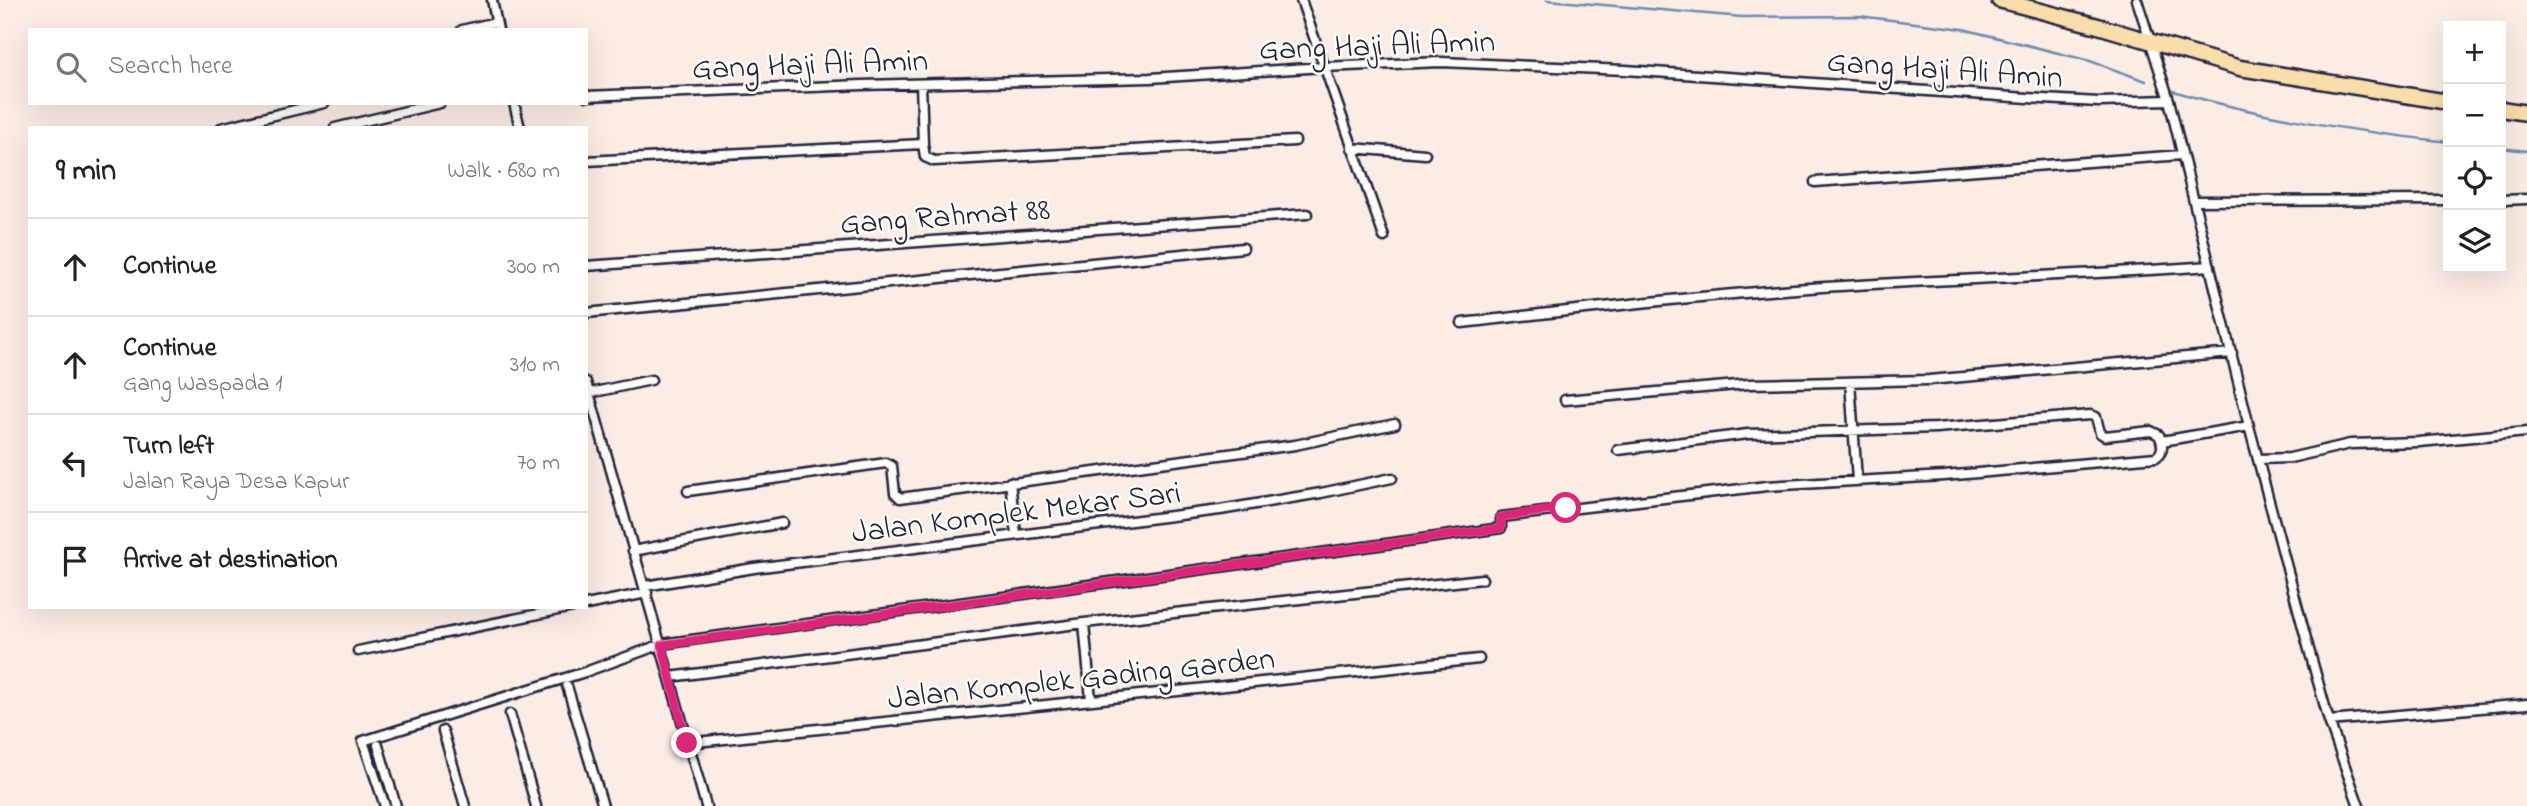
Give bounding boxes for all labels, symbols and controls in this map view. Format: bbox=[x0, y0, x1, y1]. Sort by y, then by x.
street label: Gang Haji Ali Amin bbox=[1258, 20, 1496, 75]
map controls bbox=[2443, 21, 2506, 273]
button: + bbox=[2443, 21, 2506, 84]
search box bbox=[28, 28, 588, 105]
street label: Gang Haji Ali Amin bbox=[691, 39, 929, 94]
street label: Gang Haji Ali Amin bbox=[1825, 40, 2064, 103]
icon: search bbox=[52, 48, 90, 86]
text: Search here bbox=[108, 48, 233, 86]
button: − bbox=[2443, 84, 2506, 147]
button: locate bbox=[2443, 147, 2506, 210]
text: 9 min bbox=[56, 150, 116, 194]
text: Walk · 680 m bbox=[447, 155, 560, 188]
street label: Gang Rahmat 88 bbox=[839, 188, 1052, 249]
button: layers bbox=[2443, 210, 2506, 273]
icon: ahead bbox=[56, 248, 94, 286]
text: Continue bbox=[123, 248, 216, 286]
text: 300 m bbox=[507, 251, 560, 284]
text: Continue bbox=[123, 330, 216, 368]
icon: ahead bbox=[56, 346, 94, 384]
text: 310 m bbox=[510, 349, 560, 382]
text: Gang Waspada 1 bbox=[123, 368, 283, 401]
text: Turn left bbox=[123, 428, 214, 466]
icon: left bbox=[56, 444, 94, 482]
text: 70 m bbox=[517, 447, 560, 480]
text: Jalan Raya Desa Kapur bbox=[123, 466, 349, 499]
street label: Jalan Komplek Mekar Sari bbox=[849, 471, 1184, 558]
route start bbox=[1550, 492, 1581, 523]
icon: arrive bbox=[56, 542, 94, 580]
text: Arrive at destination bbox=[123, 542, 338, 580]
street label: Jalan Komplek Gading Garden bbox=[885, 637, 1277, 724]
route end bbox=[671, 727, 702, 758]

